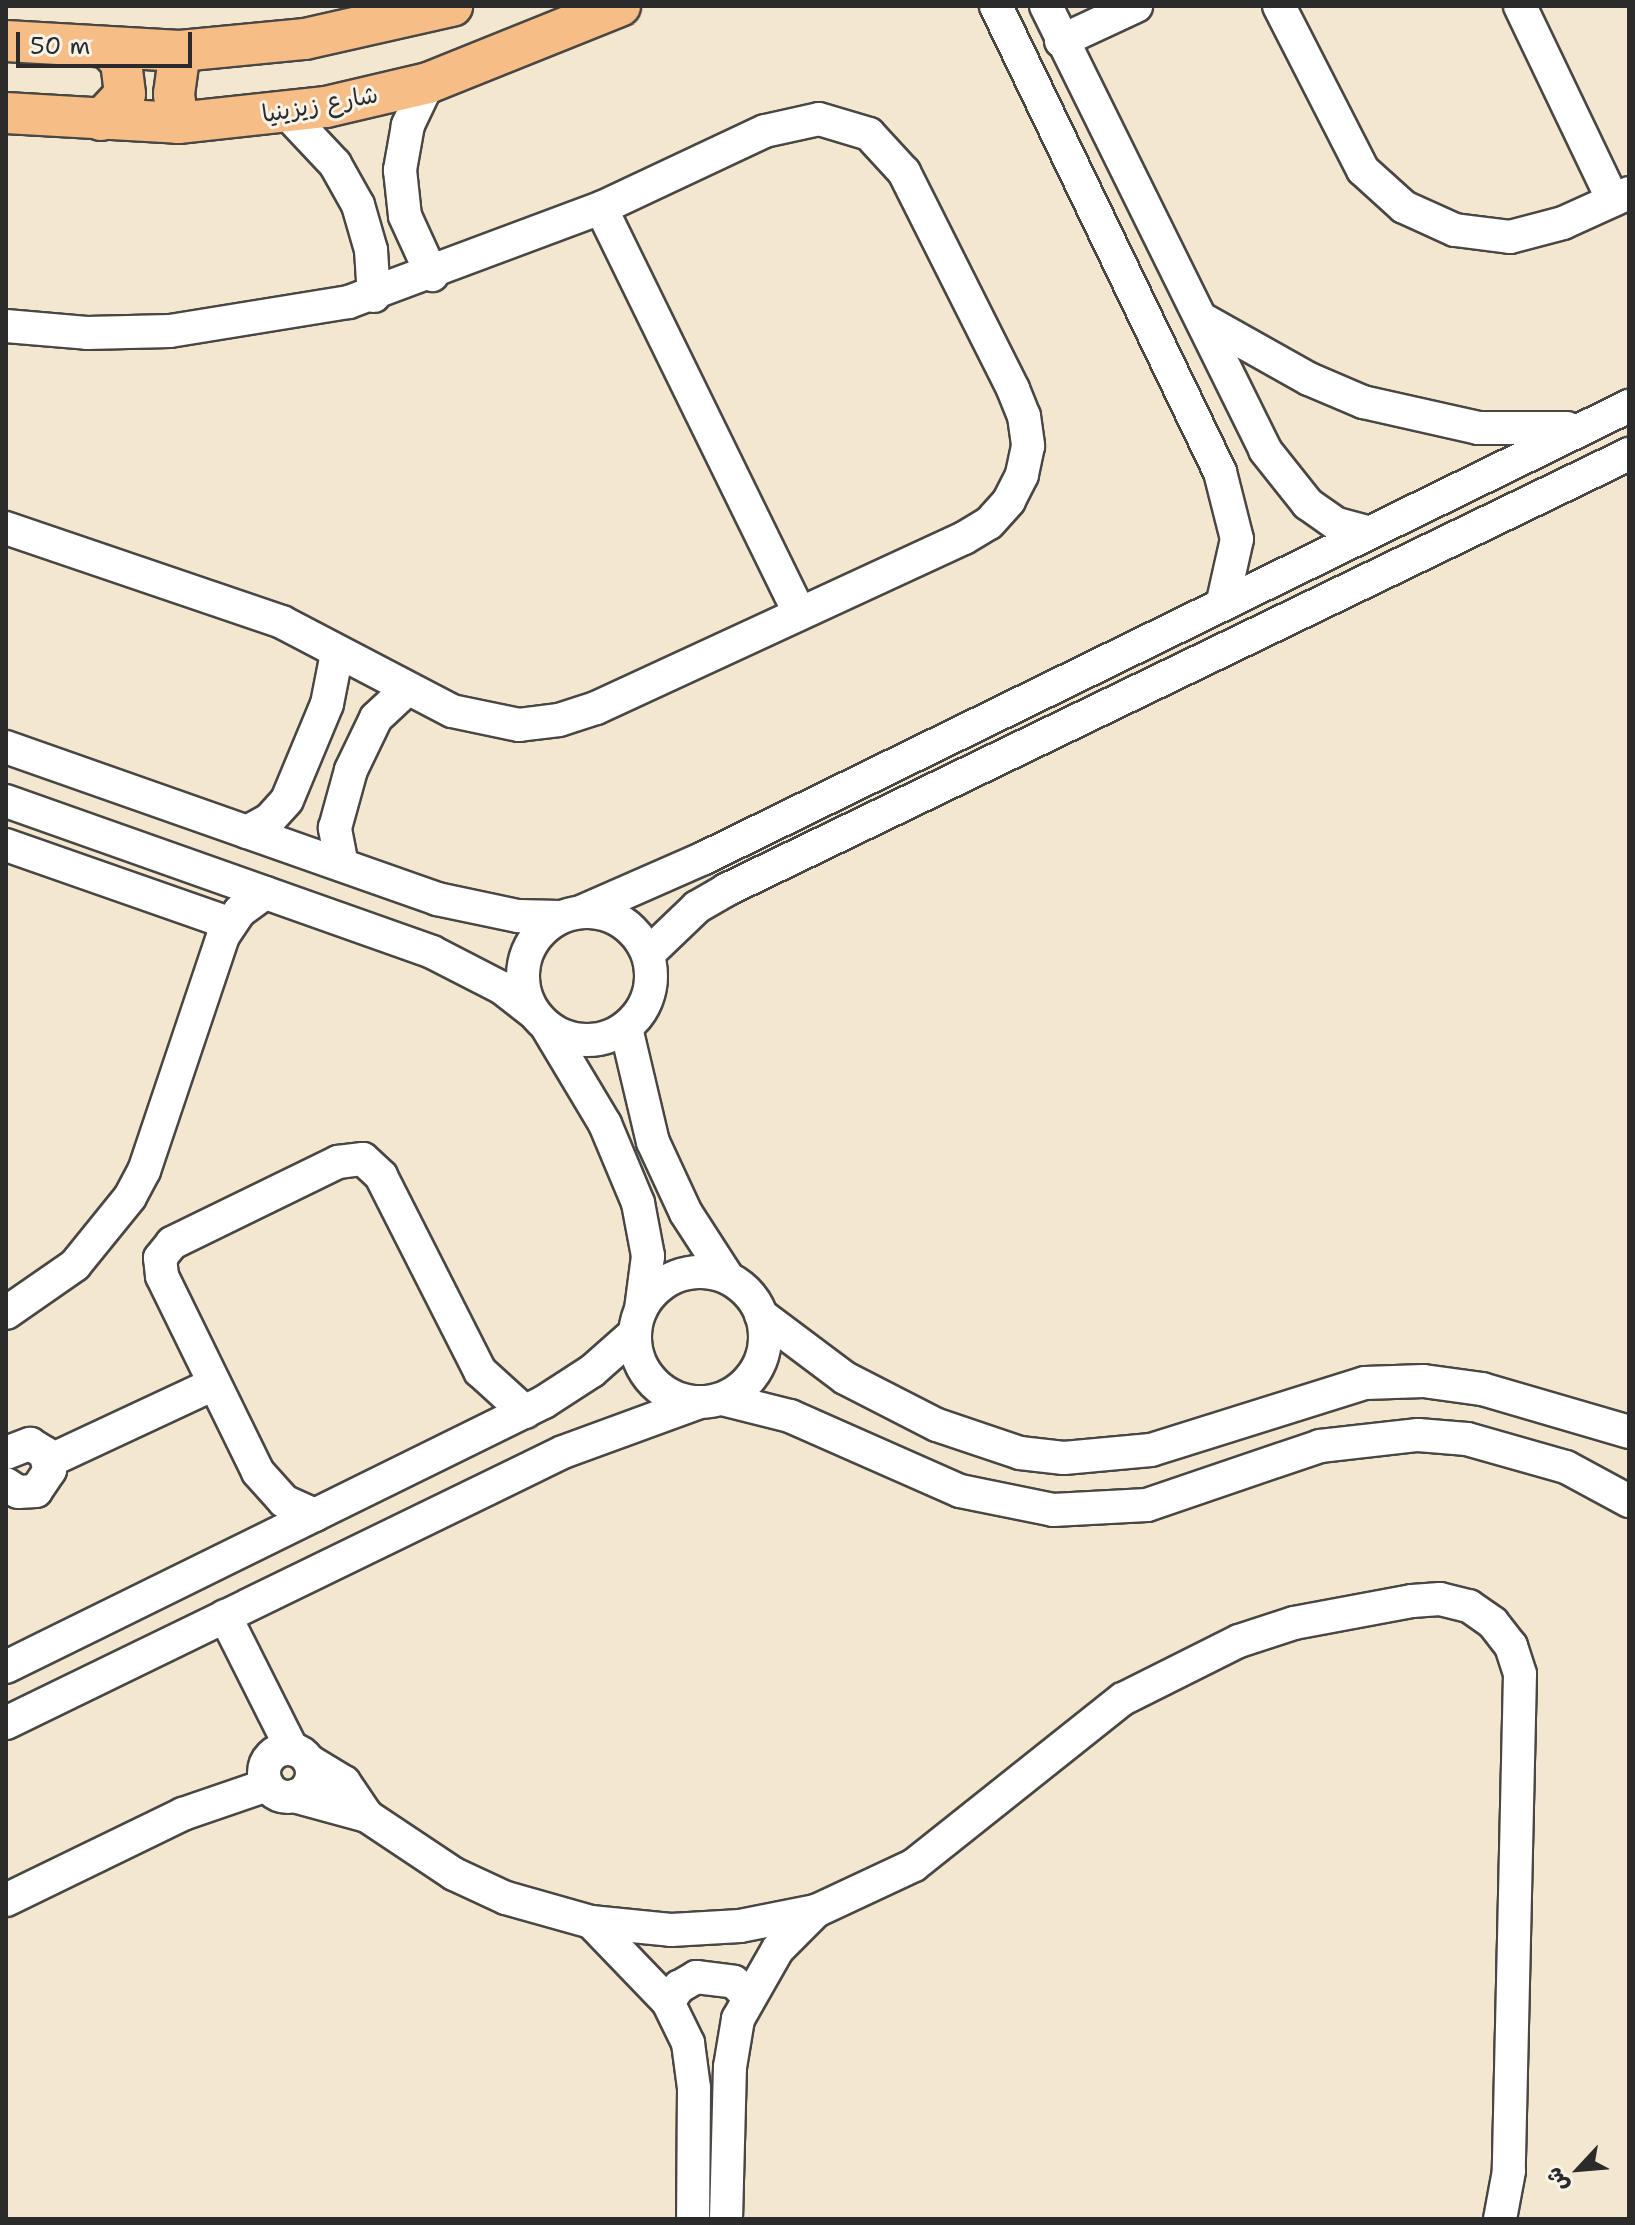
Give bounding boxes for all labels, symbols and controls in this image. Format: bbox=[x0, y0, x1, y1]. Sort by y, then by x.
scale bar bbox=[20, 16, 196, 66]
text: 50 m bbox=[30, 30, 90, 62]
street label: شارع زيزينيا bbox=[260, 81, 380, 129]
north arrow bbox=[1539, 2129, 1619, 2209]
text: ش bbox=[1539, 2163, 1575, 2197]

